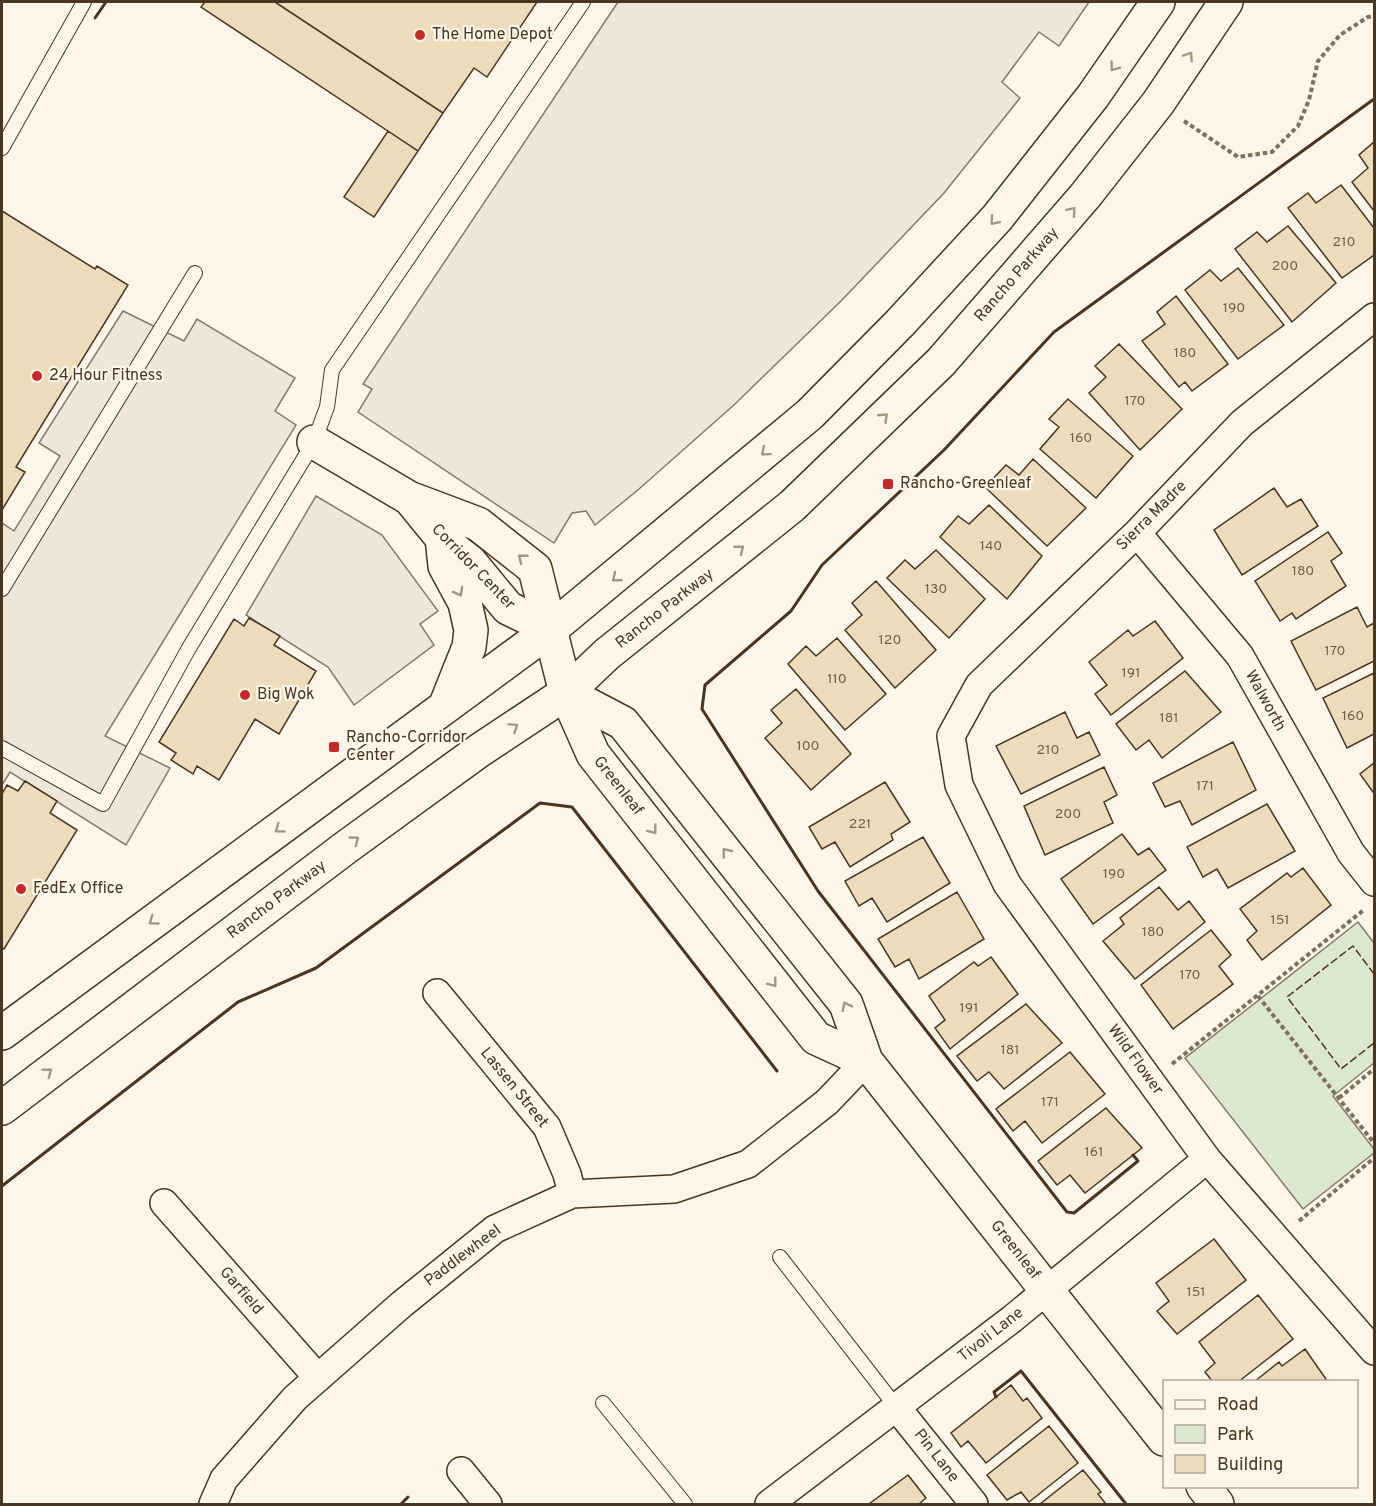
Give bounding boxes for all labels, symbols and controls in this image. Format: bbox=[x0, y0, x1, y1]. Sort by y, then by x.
place label: The Home Depot bbox=[432, 25, 553, 45]
marker: The Home Depot bbox=[413, 28, 427, 42]
one-way arrow bbox=[1182, 52, 1194, 62]
one-way arrow bbox=[1110, 61, 1121, 72]
one-way arrow bbox=[1065, 207, 1076, 218]
one-way arrow bbox=[990, 214, 1001, 225]
street label: Rancho Parkway bbox=[970, 223, 1064, 327]
house number: 210 bbox=[1333, 234, 1355, 251]
house number: 200 bbox=[1272, 258, 1298, 275]
house number: 190 bbox=[1223, 300, 1245, 317]
house number: 180 bbox=[1174, 345, 1196, 362]
place label: 24 Hour Fitness bbox=[49, 366, 163, 386]
marker: 24 Hour Fitness bbox=[30, 369, 44, 383]
house number: 170 bbox=[1124, 393, 1146, 410]
one-way arrow bbox=[877, 413, 887, 424]
house number: 160 bbox=[1070, 430, 1092, 447]
one-way arrow bbox=[761, 445, 772, 456]
place label: Rancho-Greenleaf bbox=[900, 474, 1032, 494]
marker: Rancho-Greenleaf bbox=[881, 477, 895, 491]
street label: Sierra Madre bbox=[1113, 477, 1191, 555]
street label: Corridor Center bbox=[427, 520, 519, 614]
house number: 140 bbox=[980, 538, 1002, 555]
one-way arrow bbox=[733, 545, 744, 556]
one-way arrow bbox=[517, 555, 528, 566]
house number: 180 bbox=[1292, 563, 1314, 580]
street label: Rancho Parkway bbox=[612, 564, 718, 654]
one-way arrow bbox=[612, 570, 623, 581]
house number: 130 bbox=[925, 581, 947, 598]
one-way arrow bbox=[452, 586, 463, 596]
house number: 120 bbox=[879, 632, 901, 649]
house number: 170 bbox=[1324, 643, 1346, 660]
house number: 191 bbox=[1122, 665, 1140, 682]
street label: Walworth bbox=[1240, 667, 1290, 735]
house number: 110 bbox=[827, 671, 847, 688]
place label: Big Wok bbox=[257, 685, 315, 705]
marker: Big Wok bbox=[238, 688, 252, 702]
house number: 160 bbox=[1342, 708, 1364, 725]
house number: 181 bbox=[1160, 710, 1178, 727]
one-way arrow bbox=[507, 723, 518, 734]
place label: Rancho-Corridor Center bbox=[346, 728, 467, 766]
house number: 100 bbox=[796, 738, 820, 755]
marker: Rancho-Corridor Center bbox=[327, 740, 341, 754]
house number: 210 bbox=[1037, 742, 1059, 759]
street label: Greenleaf bbox=[589, 752, 648, 820]
house number: 171 bbox=[1196, 778, 1214, 795]
house number: 200 bbox=[1055, 806, 1081, 823]
house number: 221 bbox=[849, 816, 871, 833]
one-way arrow bbox=[275, 821, 286, 832]
one-way arrow bbox=[645, 823, 656, 834]
one-way arrow bbox=[349, 837, 360, 848]
one-way arrow bbox=[722, 848, 733, 859]
street label: Rancho Parkway bbox=[223, 856, 331, 944]
house number: 190 bbox=[1103, 866, 1125, 883]
place label: FedEx Office bbox=[33, 879, 123, 899]
marker: FedEx Office bbox=[14, 882, 28, 896]
house number: 151 bbox=[1270, 912, 1290, 929]
one-way arrow bbox=[148, 914, 159, 925]
house number: 180 bbox=[1142, 924, 1164, 941]
house number: 170 bbox=[1179, 967, 1201, 984]
one-way arrow bbox=[766, 976, 777, 987]
house number: 191 bbox=[960, 1000, 978, 1017]
one-way arrow bbox=[841, 1001, 853, 1012]
street label: Wild Flower bbox=[1103, 1021, 1167, 1099]
house number: 181 bbox=[1001, 1042, 1019, 1059]
street label: Lassen Street bbox=[475, 1044, 553, 1132]
one-way arrow bbox=[42, 1069, 53, 1080]
house number: 171 bbox=[1041, 1094, 1059, 1111]
house number: 161 bbox=[1085, 1144, 1103, 1161]
street label: Greenleaf bbox=[986, 1216, 1045, 1284]
street label: Paddlewheel bbox=[420, 1220, 506, 1292]
street label: Garfield bbox=[215, 1263, 267, 1319]
house number: 151 bbox=[1186, 1284, 1206, 1301]
street label: Tivoli Lane bbox=[954, 1303, 1028, 1367]
legend bbox=[1163, 1380, 1358, 1488]
text: Road bbox=[1217, 1394, 1259, 1417]
text: Park bbox=[1217, 1424, 1254, 1447]
street label: Pin Lane bbox=[909, 1425, 963, 1487]
text: Building bbox=[1217, 1454, 1283, 1477]

